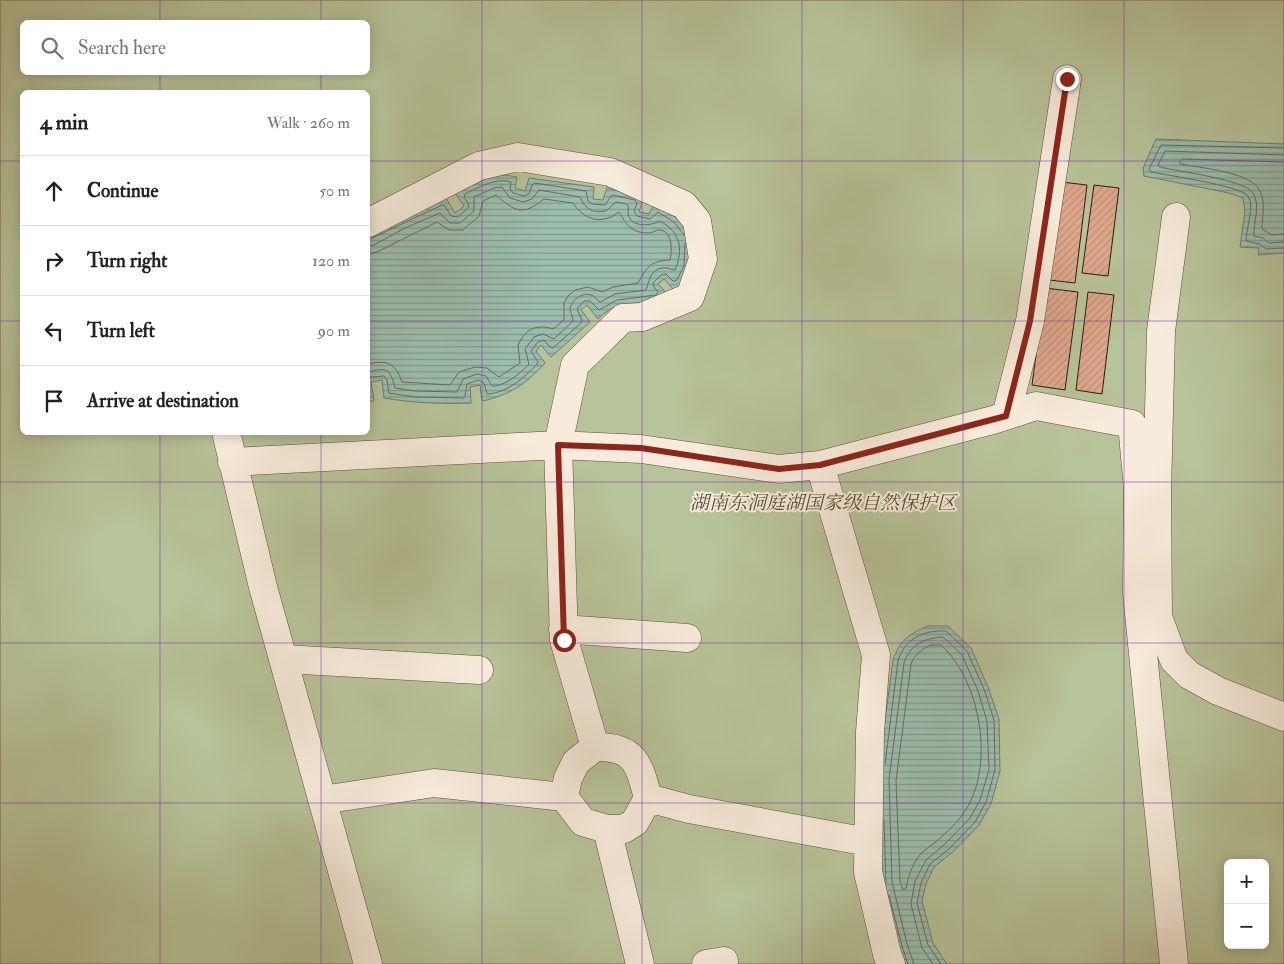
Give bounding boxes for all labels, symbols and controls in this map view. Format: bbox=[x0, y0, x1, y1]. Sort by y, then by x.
search box bbox=[20, 20, 370, 75]
icon: search bbox=[38, 34, 66, 62]
text: Search here bbox=[78, 36, 166, 60]
route end bbox=[1056, 68, 1079, 91]
text: 4 min bbox=[40, 109, 88, 136]
text: Walk · 260 m bbox=[267, 113, 350, 133]
icon: ahead bbox=[40, 177, 68, 205]
text: Continue bbox=[87, 179, 158, 203]
text: 50 m bbox=[319, 181, 350, 201]
icon: right bbox=[40, 247, 68, 275]
text: Turn right bbox=[87, 249, 167, 273]
text: 120 m bbox=[312, 251, 350, 271]
icon: left bbox=[40, 317, 68, 345]
text: Turn left bbox=[87, 319, 155, 343]
text: 90 m bbox=[318, 321, 350, 341]
icon: arrive bbox=[40, 387, 68, 415]
text: Arrive at destination bbox=[87, 389, 239, 413]
park label: 湖南东洞庭湖国家级自然保护区 bbox=[690, 491, 959, 515]
route start bbox=[553, 629, 576, 652]
map controls bbox=[1224, 859, 1269, 949]
button: + bbox=[1224, 859, 1269, 904]
button: − bbox=[1224, 904, 1269, 949]

